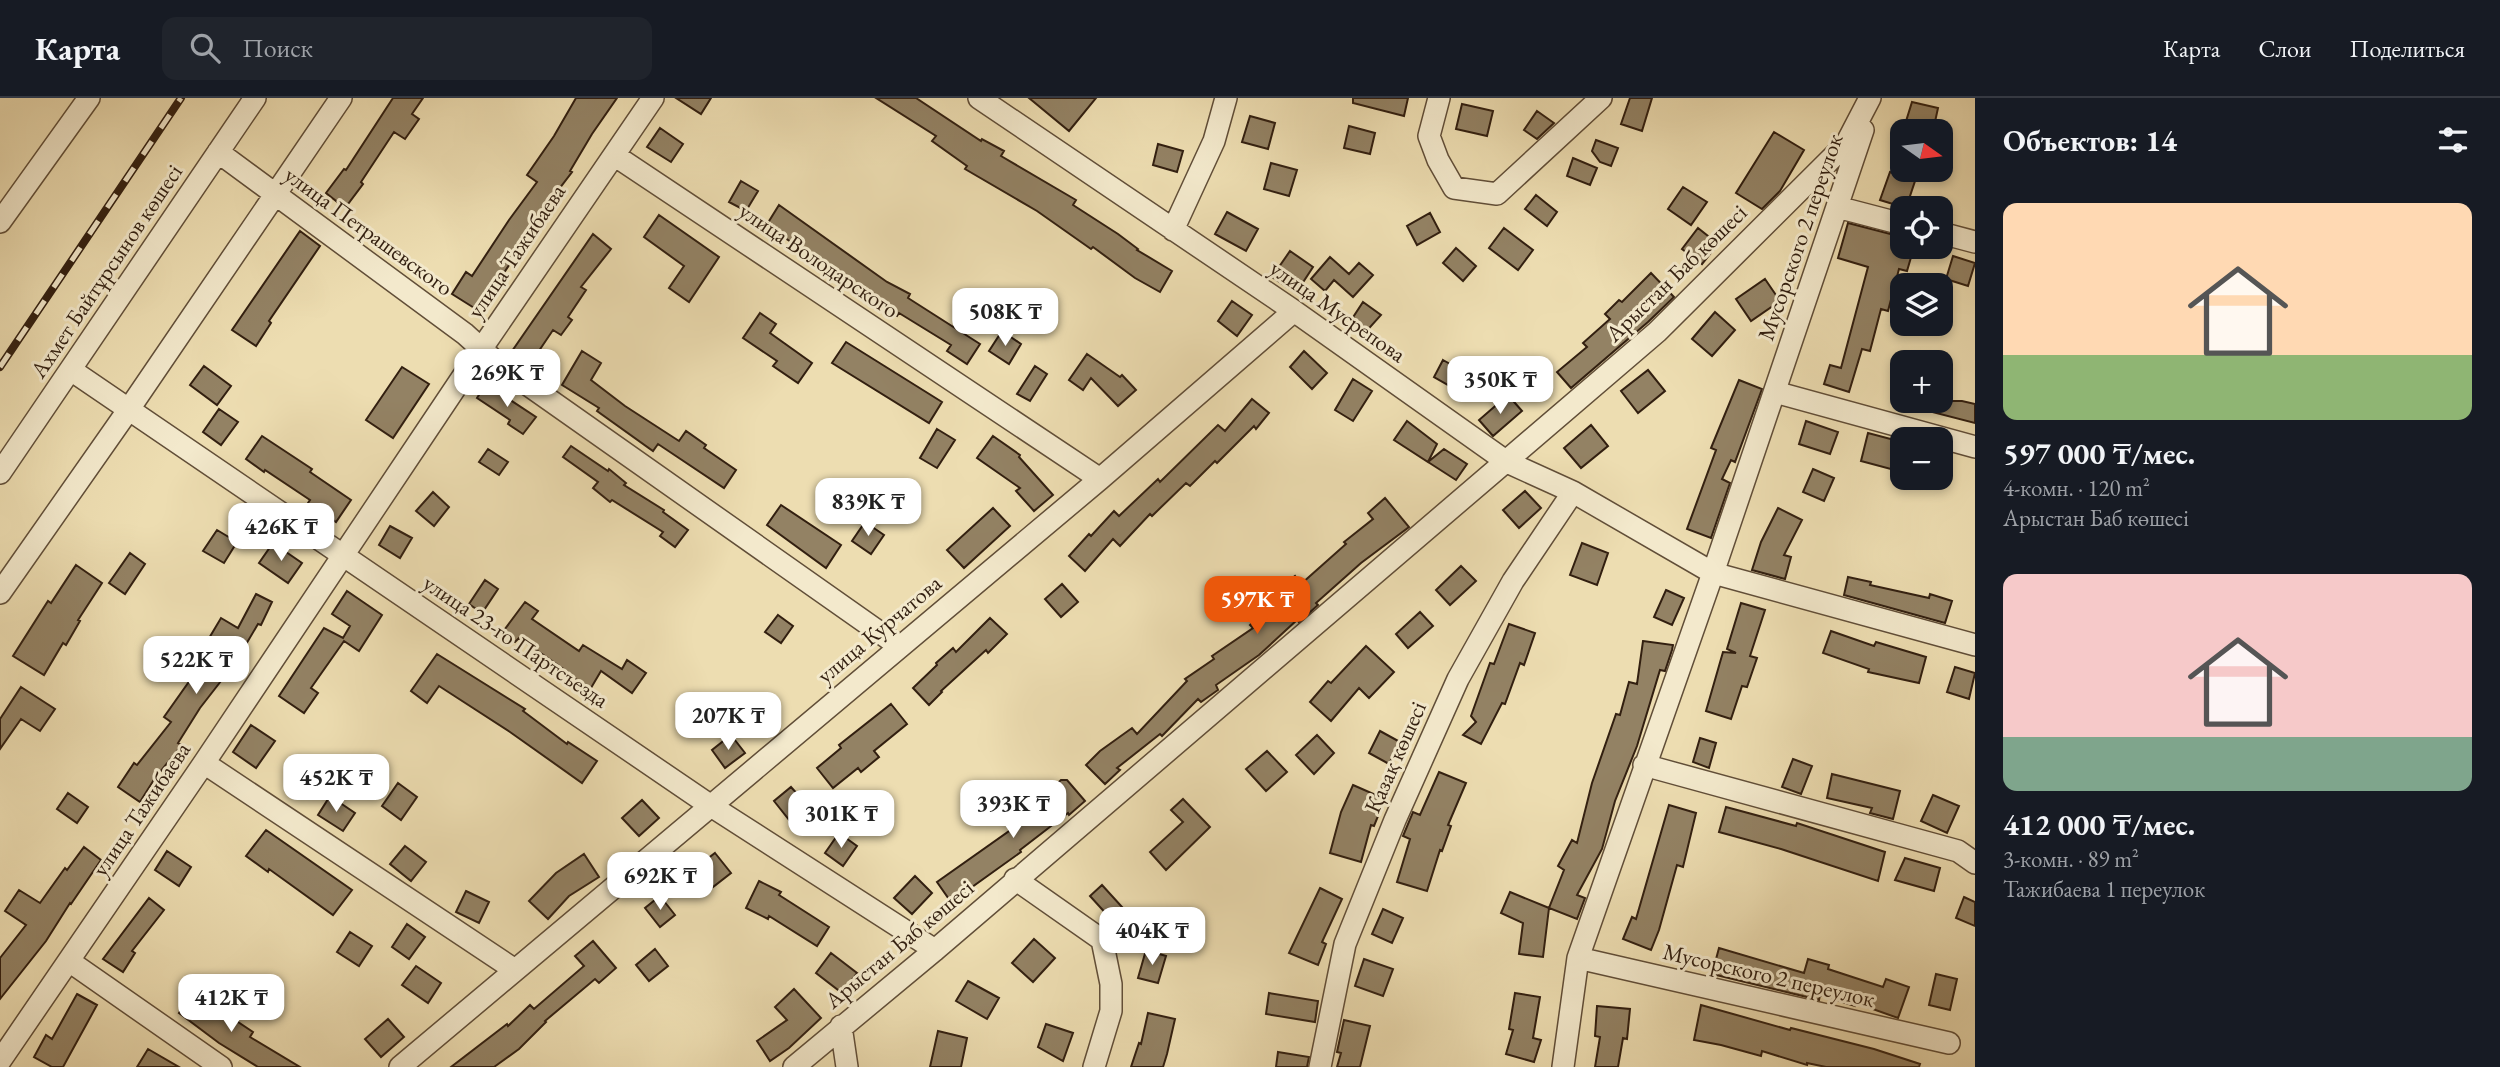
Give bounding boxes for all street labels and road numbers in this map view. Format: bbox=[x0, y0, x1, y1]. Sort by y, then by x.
street label: Мусорского 2 переулок bbox=[1751, 130, 1849, 344]
street label: Ахмет Байтұрсынов көшесі bbox=[23, 158, 189, 385]
street label: улица Петрашевского bbox=[279, 160, 459, 302]
street label: улица Тажибаева bbox=[460, 177, 572, 324]
street label: улица Володарского bbox=[733, 195, 905, 325]
street label: Арыстан Баб көшесі bbox=[1598, 197, 1754, 349]
street label: улица Мусрепова bbox=[1264, 253, 1413, 369]
street label: улица 23-го Партсъезда bbox=[417, 568, 615, 715]
street label: улица Курчатова bbox=[810, 568, 948, 690]
street label: Қазақ көшесі bbox=[1357, 696, 1433, 818]
street label: улица Тажибаева bbox=[85, 735, 197, 882]
street label: Арыстан Баб көшесі bbox=[817, 873, 980, 1016]
street label: Мусорского 2 переулок bbox=[1660, 936, 1878, 1014]

